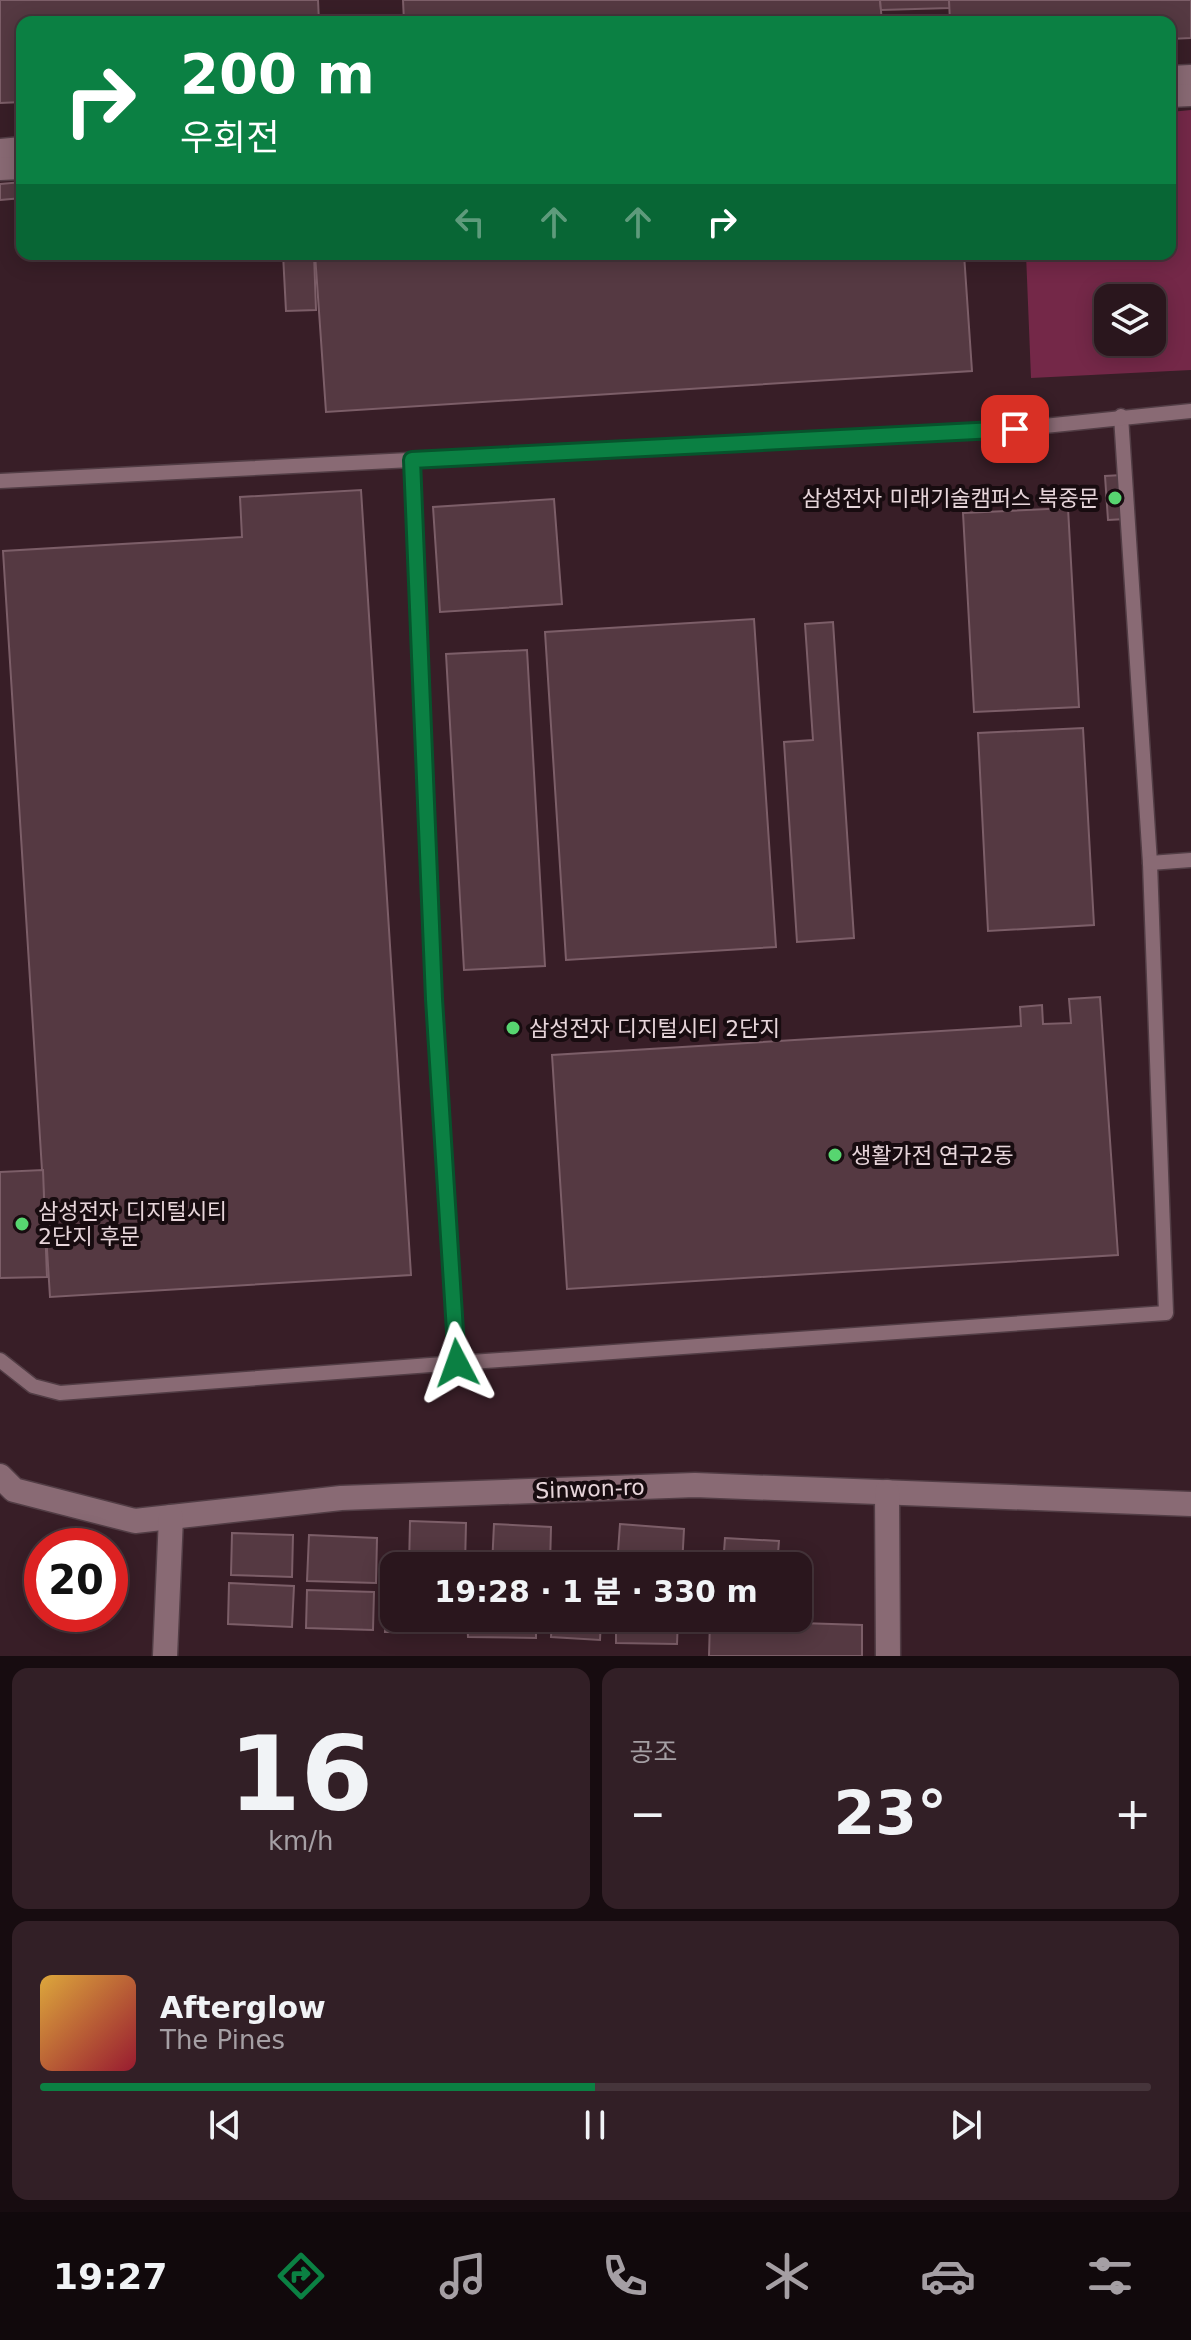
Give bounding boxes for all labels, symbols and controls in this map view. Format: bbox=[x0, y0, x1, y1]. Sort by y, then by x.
text: 200 m bbox=[180, 41, 375, 106]
icon: right bbox=[48, 48, 152, 152]
text: 우회전 bbox=[180, 117, 279, 158]
icon: left bbox=[448, 200, 492, 244]
icon: ahead bbox=[532, 200, 576, 244]
icon: ahead bbox=[616, 200, 660, 244]
icon: right bbox=[700, 200, 744, 244]
map controls bbox=[1094, 284, 1166, 356]
button: layers bbox=[1094, 284, 1166, 356]
pin bbox=[981, 395, 1049, 463]
icon: arrive bbox=[993, 407, 1037, 451]
place label: 삼성전자 미래기술캠퍼스 북중문 bbox=[802, 486, 1099, 511]
marker: 삼성전자 미래기술캠퍼스 북중문 bbox=[1106, 489, 1124, 507]
place label: 삼성전자 디지털시티 2단지 bbox=[529, 1016, 780, 1041]
marker: 삼성전자 디지털시티 2단지 bbox=[504, 1019, 522, 1037]
place label: 생활가전 연구2동 bbox=[851, 1143, 1014, 1168]
marker: 생활가전 연구2동 bbox=[826, 1146, 844, 1164]
place label: 삼성전자 디지털시티 2단지 후문 bbox=[38, 1199, 227, 1249]
marker: 삼성전자 디지털시티 2단지 후문 bbox=[13, 1215, 31, 1233]
position arrow bbox=[415, 1321, 499, 1405]
street label: Sinwon-ro bbox=[535, 1475, 645, 1503]
speed limit sign: 20 bbox=[24, 1528, 128, 1632]
text: 19:28 · 1 분 · 330 m bbox=[434, 1574, 758, 1609]
text: 16 bbox=[228, 1713, 373, 1835]
text: 공조 bbox=[630, 1737, 677, 1767]
text: 23° bbox=[834, 1778, 947, 1848]
text: − bbox=[630, 1788, 666, 1839]
text: + bbox=[1114, 1788, 1151, 1839]
text: km/h bbox=[268, 1826, 334, 1856]
text: Afterglow bbox=[160, 1990, 326, 2025]
text: The Pines bbox=[160, 2025, 285, 2055]
icon: previous bbox=[203, 2103, 247, 2147]
icon: pause bbox=[573, 2103, 617, 2147]
icon: next bbox=[944, 2103, 988, 2147]
icon: directions bbox=[273, 2248, 329, 2304]
icon: music bbox=[435, 2248, 491, 2304]
icon: phone bbox=[597, 2248, 653, 2304]
icon: climate bbox=[759, 2248, 815, 2304]
icon: car bbox=[920, 2248, 976, 2304]
icon: filters bbox=[1082, 2248, 1138, 2304]
text: 19:27 bbox=[53, 2256, 167, 2297]

